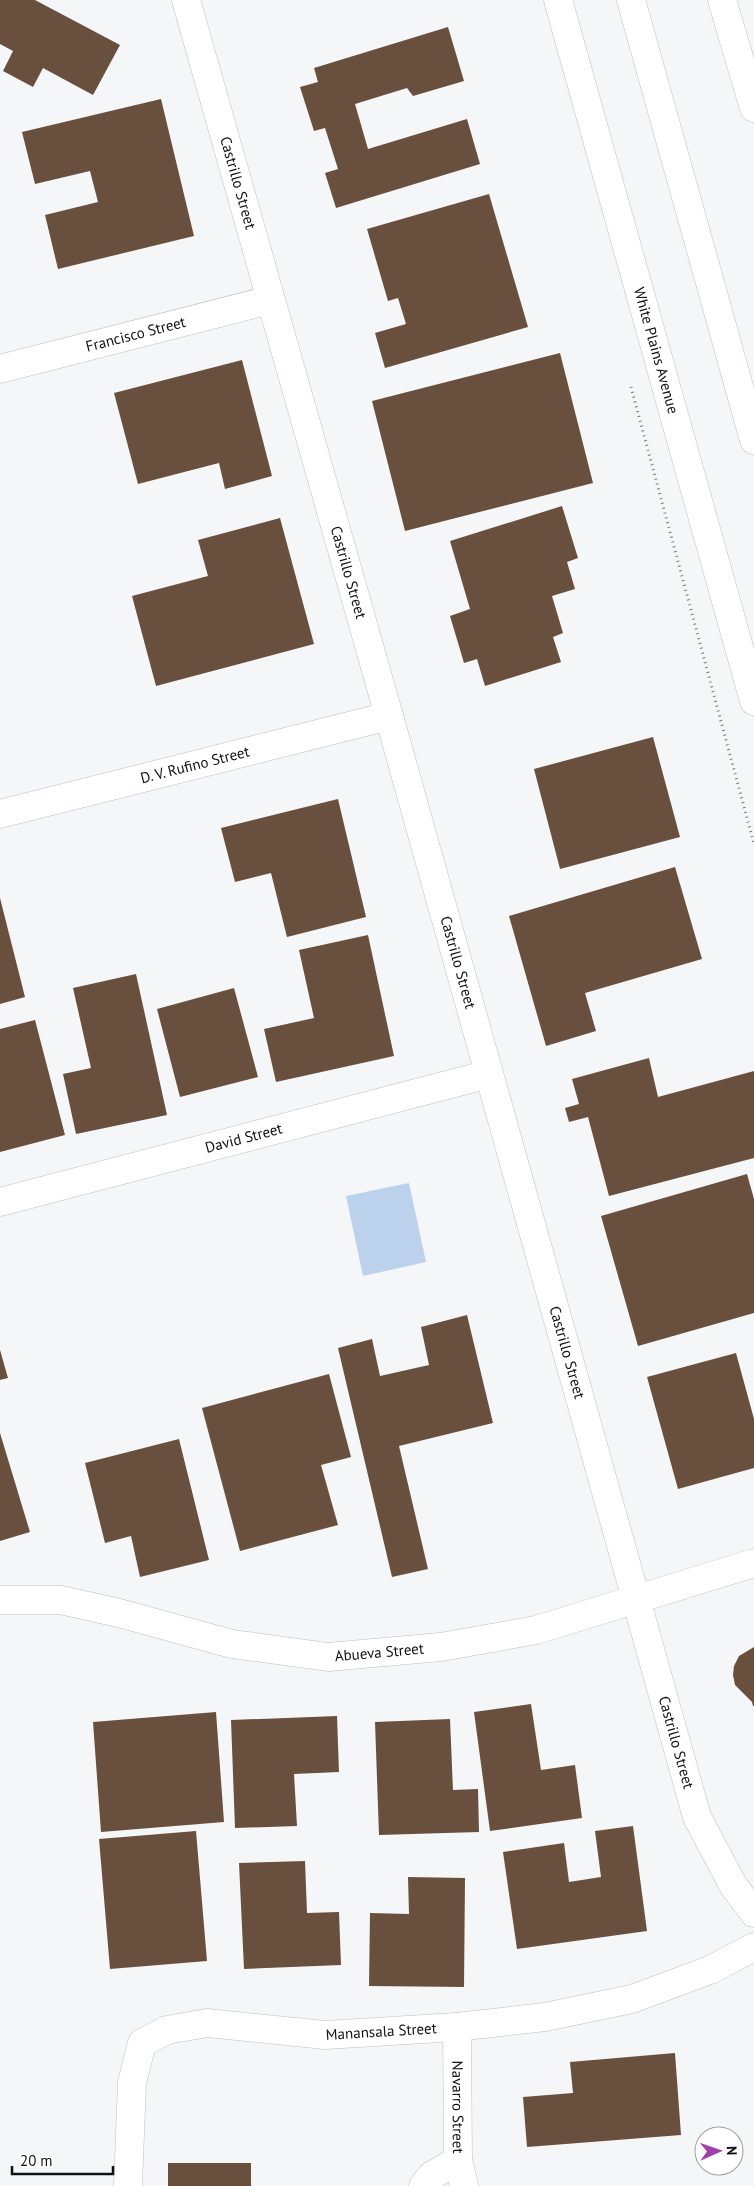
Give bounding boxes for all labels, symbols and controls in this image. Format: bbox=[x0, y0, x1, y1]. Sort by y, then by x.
street label: Castrillo Street bbox=[216, 134, 260, 231]
street label: White Plains Avenue bbox=[630, 285, 683, 416]
street label: Francisco Street bbox=[84, 312, 188, 356]
street label: Castrillo Street bbox=[327, 524, 371, 621]
street label: D. V. Rufino Street bbox=[138, 742, 251, 787]
street label: Castrillo Street bbox=[436, 914, 480, 1011]
street label: David Street bbox=[203, 1119, 284, 1157]
street label: Castrillo Street bbox=[545, 1304, 590, 1401]
street label: Abueva Street bbox=[334, 1639, 425, 1665]
street label: Castrillo Street bbox=[655, 1694, 699, 1791]
street label: Manansala Street bbox=[325, 2018, 437, 2044]
street label: Navarro Street bbox=[448, 2060, 468, 2154]
north arrow bbox=[694, 2126, 744, 2176]
scale bar bbox=[12, 2144, 114, 2176]
text: N bbox=[723, 2146, 741, 2155]
text: 20 m bbox=[20, 2151, 53, 2170]

